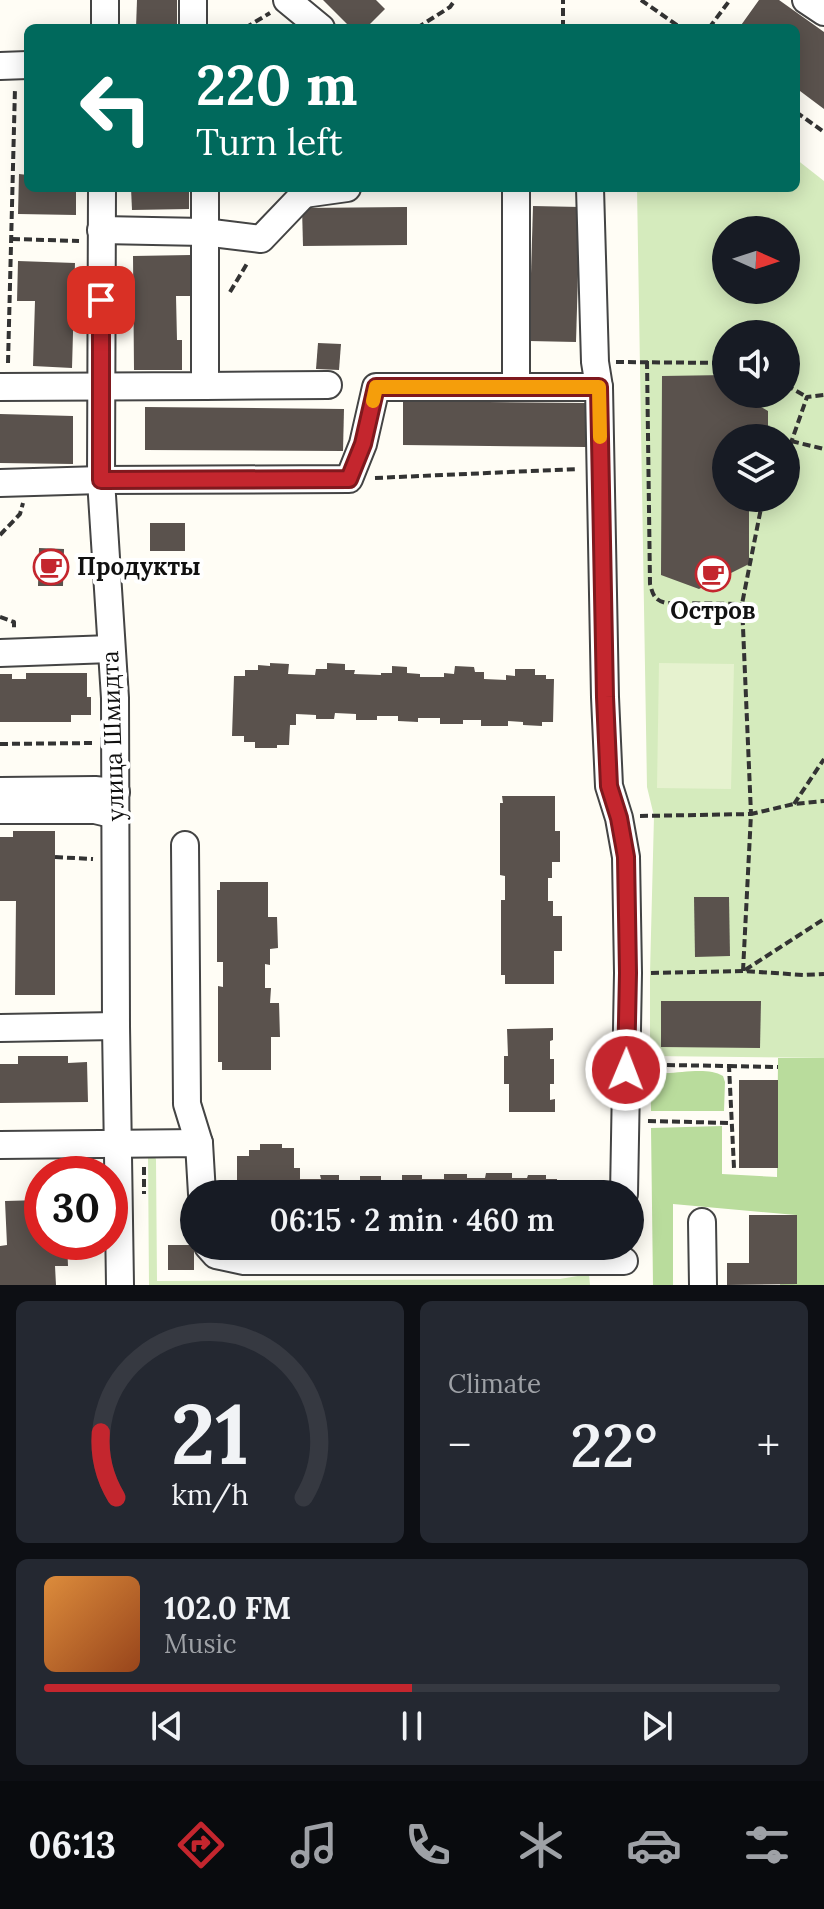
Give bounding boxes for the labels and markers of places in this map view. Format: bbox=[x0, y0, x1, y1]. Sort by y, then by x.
pin bbox=[67, 266, 135, 334]
cafe icon: Продукты bbox=[32, 548, 70, 586]
place label: Продукты bbox=[77, 551, 201, 582]
cafe icon: Остров bbox=[694, 555, 732, 593]
place label: Остров bbox=[670, 595, 756, 626]

